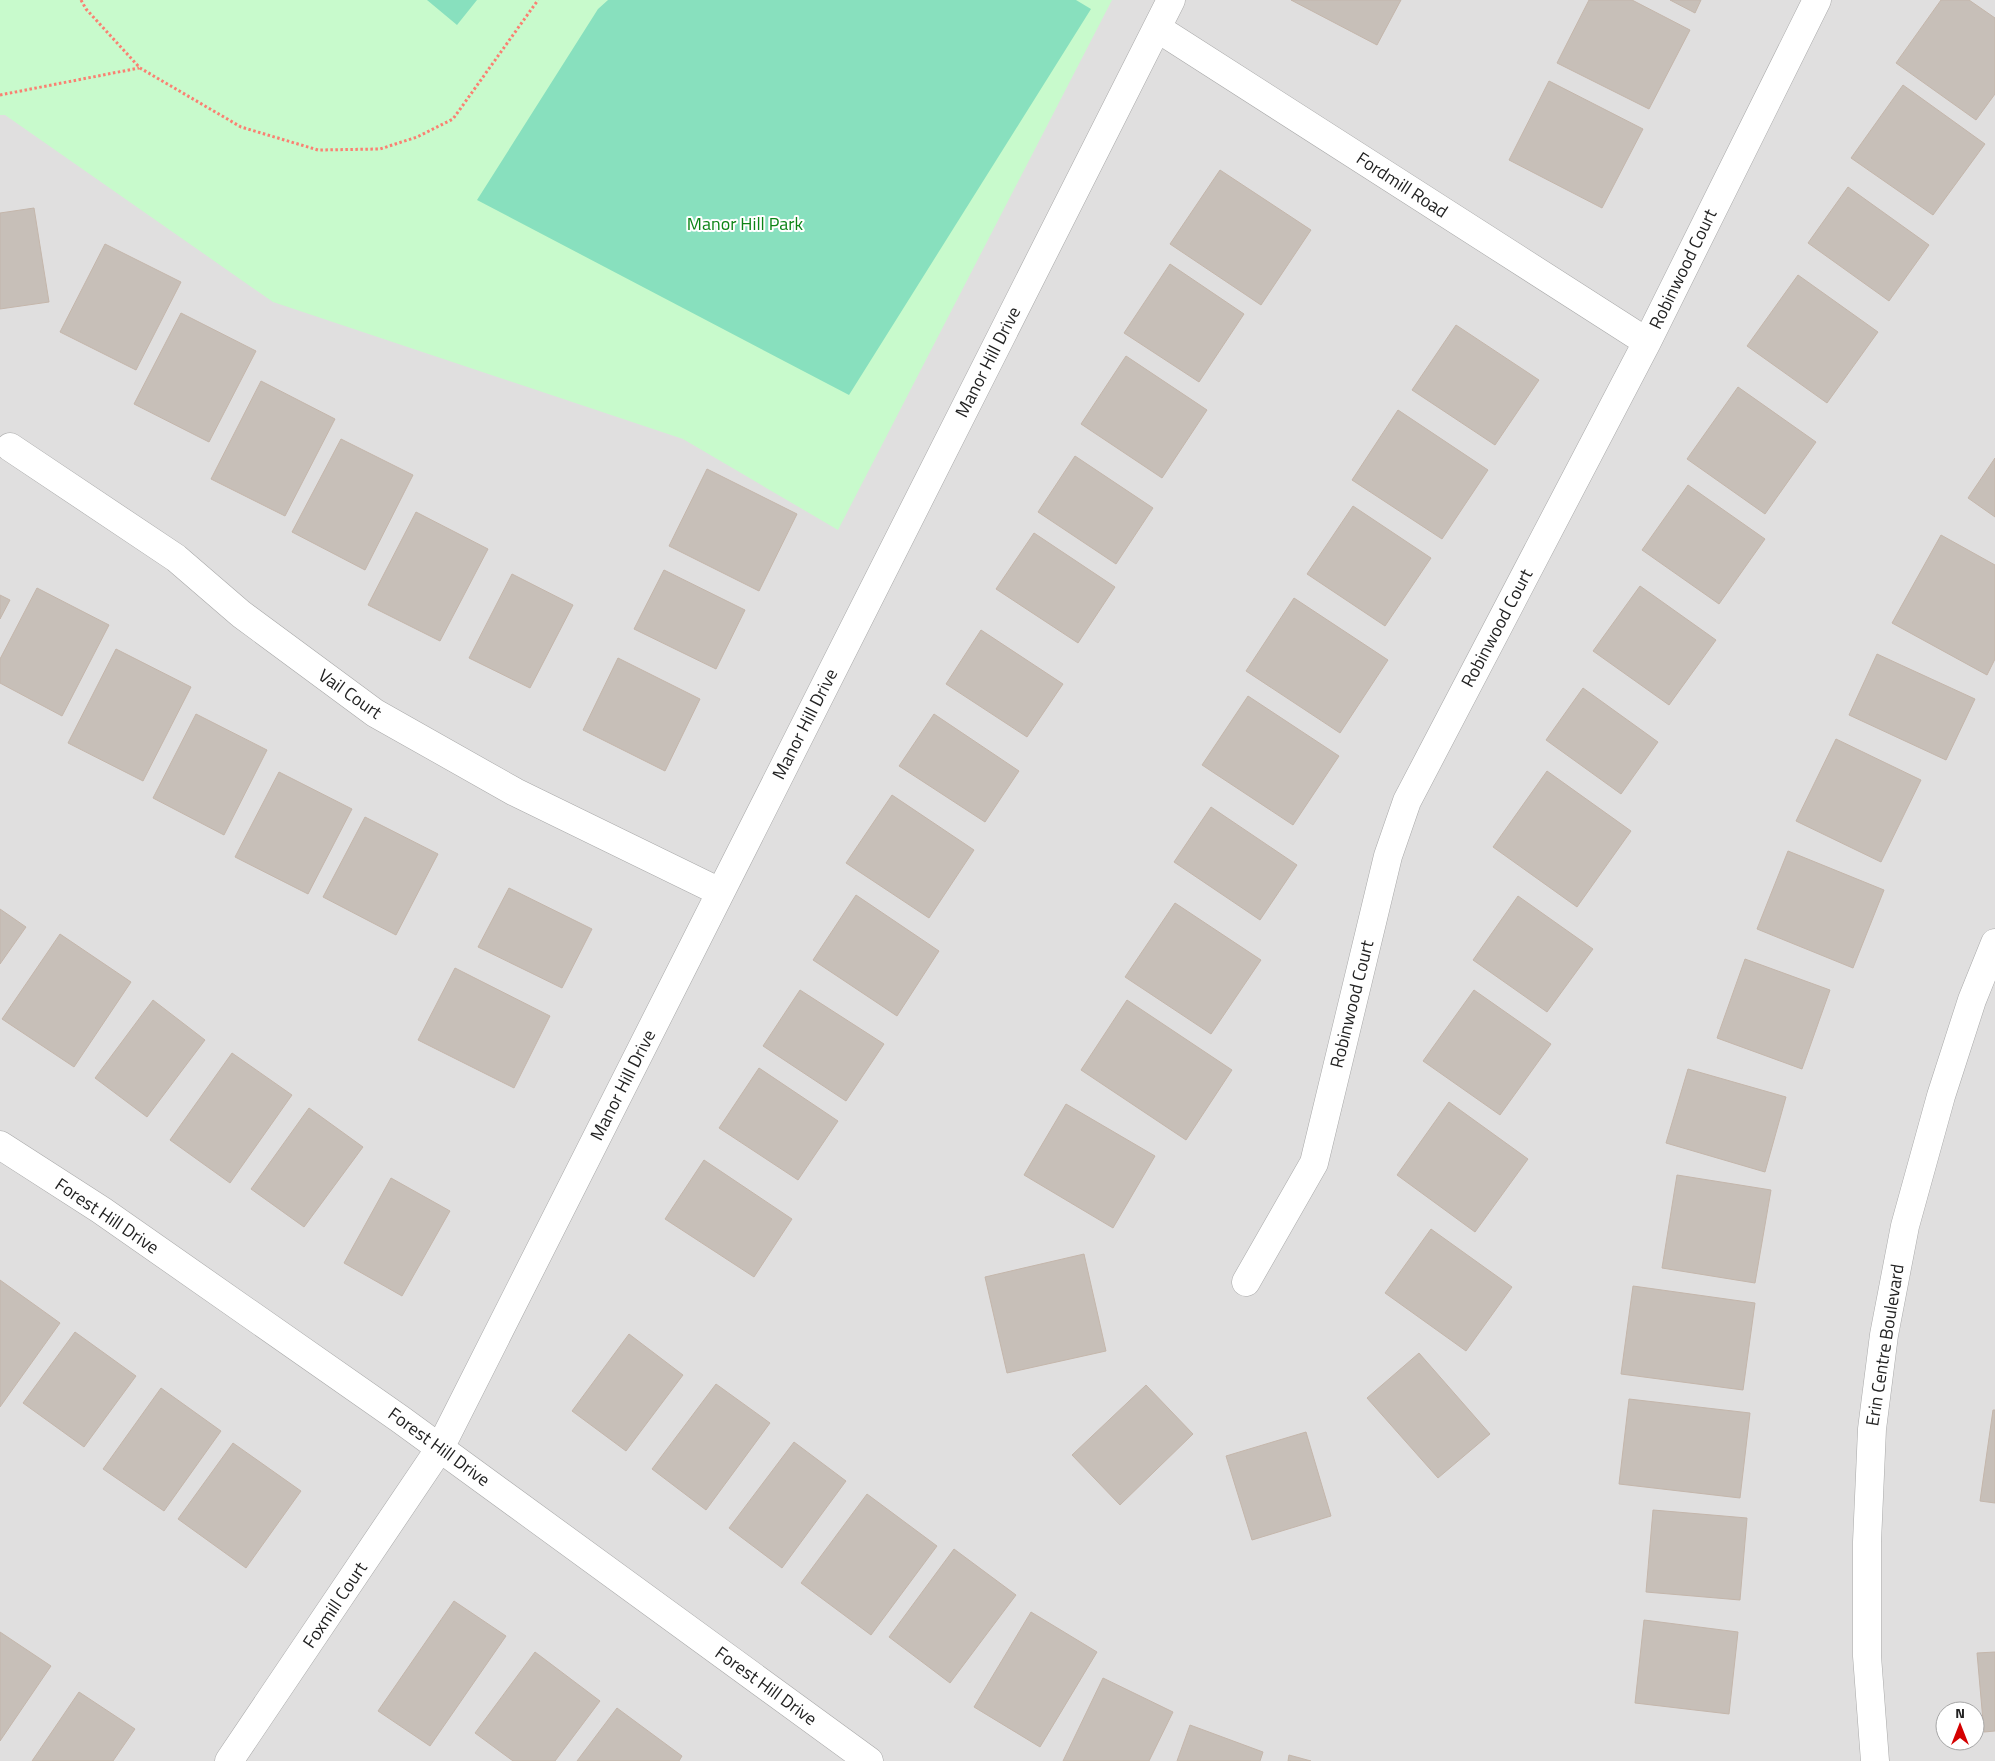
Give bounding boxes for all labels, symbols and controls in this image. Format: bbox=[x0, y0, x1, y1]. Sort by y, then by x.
street label: Fordmill Road bbox=[1351, 145, 1453, 224]
street label: Robinwood Court bbox=[1642, 203, 1724, 333]
park label: Manor Hill Park bbox=[687, 210, 804, 237]
street label: Manor Hill Drive bbox=[948, 302, 1027, 422]
street label: Robinwood Court bbox=[1454, 563, 1539, 692]
street label: Vail Court bbox=[313, 662, 388, 726]
street label: Manor Hill Drive bbox=[765, 664, 844, 784]
street label: Robinwood Court bbox=[1323, 937, 1381, 1071]
street label: Manor Hill Drive bbox=[583, 1025, 662, 1145]
street label: Forest Hill Drive bbox=[50, 1171, 165, 1260]
street label: Erin Centre Boulevard bbox=[1858, 1262, 1911, 1428]
street label: Forest Hill Drive bbox=[383, 1400, 496, 1493]
street label: Foxmill Court bbox=[296, 1556, 374, 1653]
street label: Forest Hill Drive bbox=[710, 1639, 823, 1732]
north arrow bbox=[1935, 1701, 1985, 1751]
text: N bbox=[1955, 1702, 1965, 1723]

